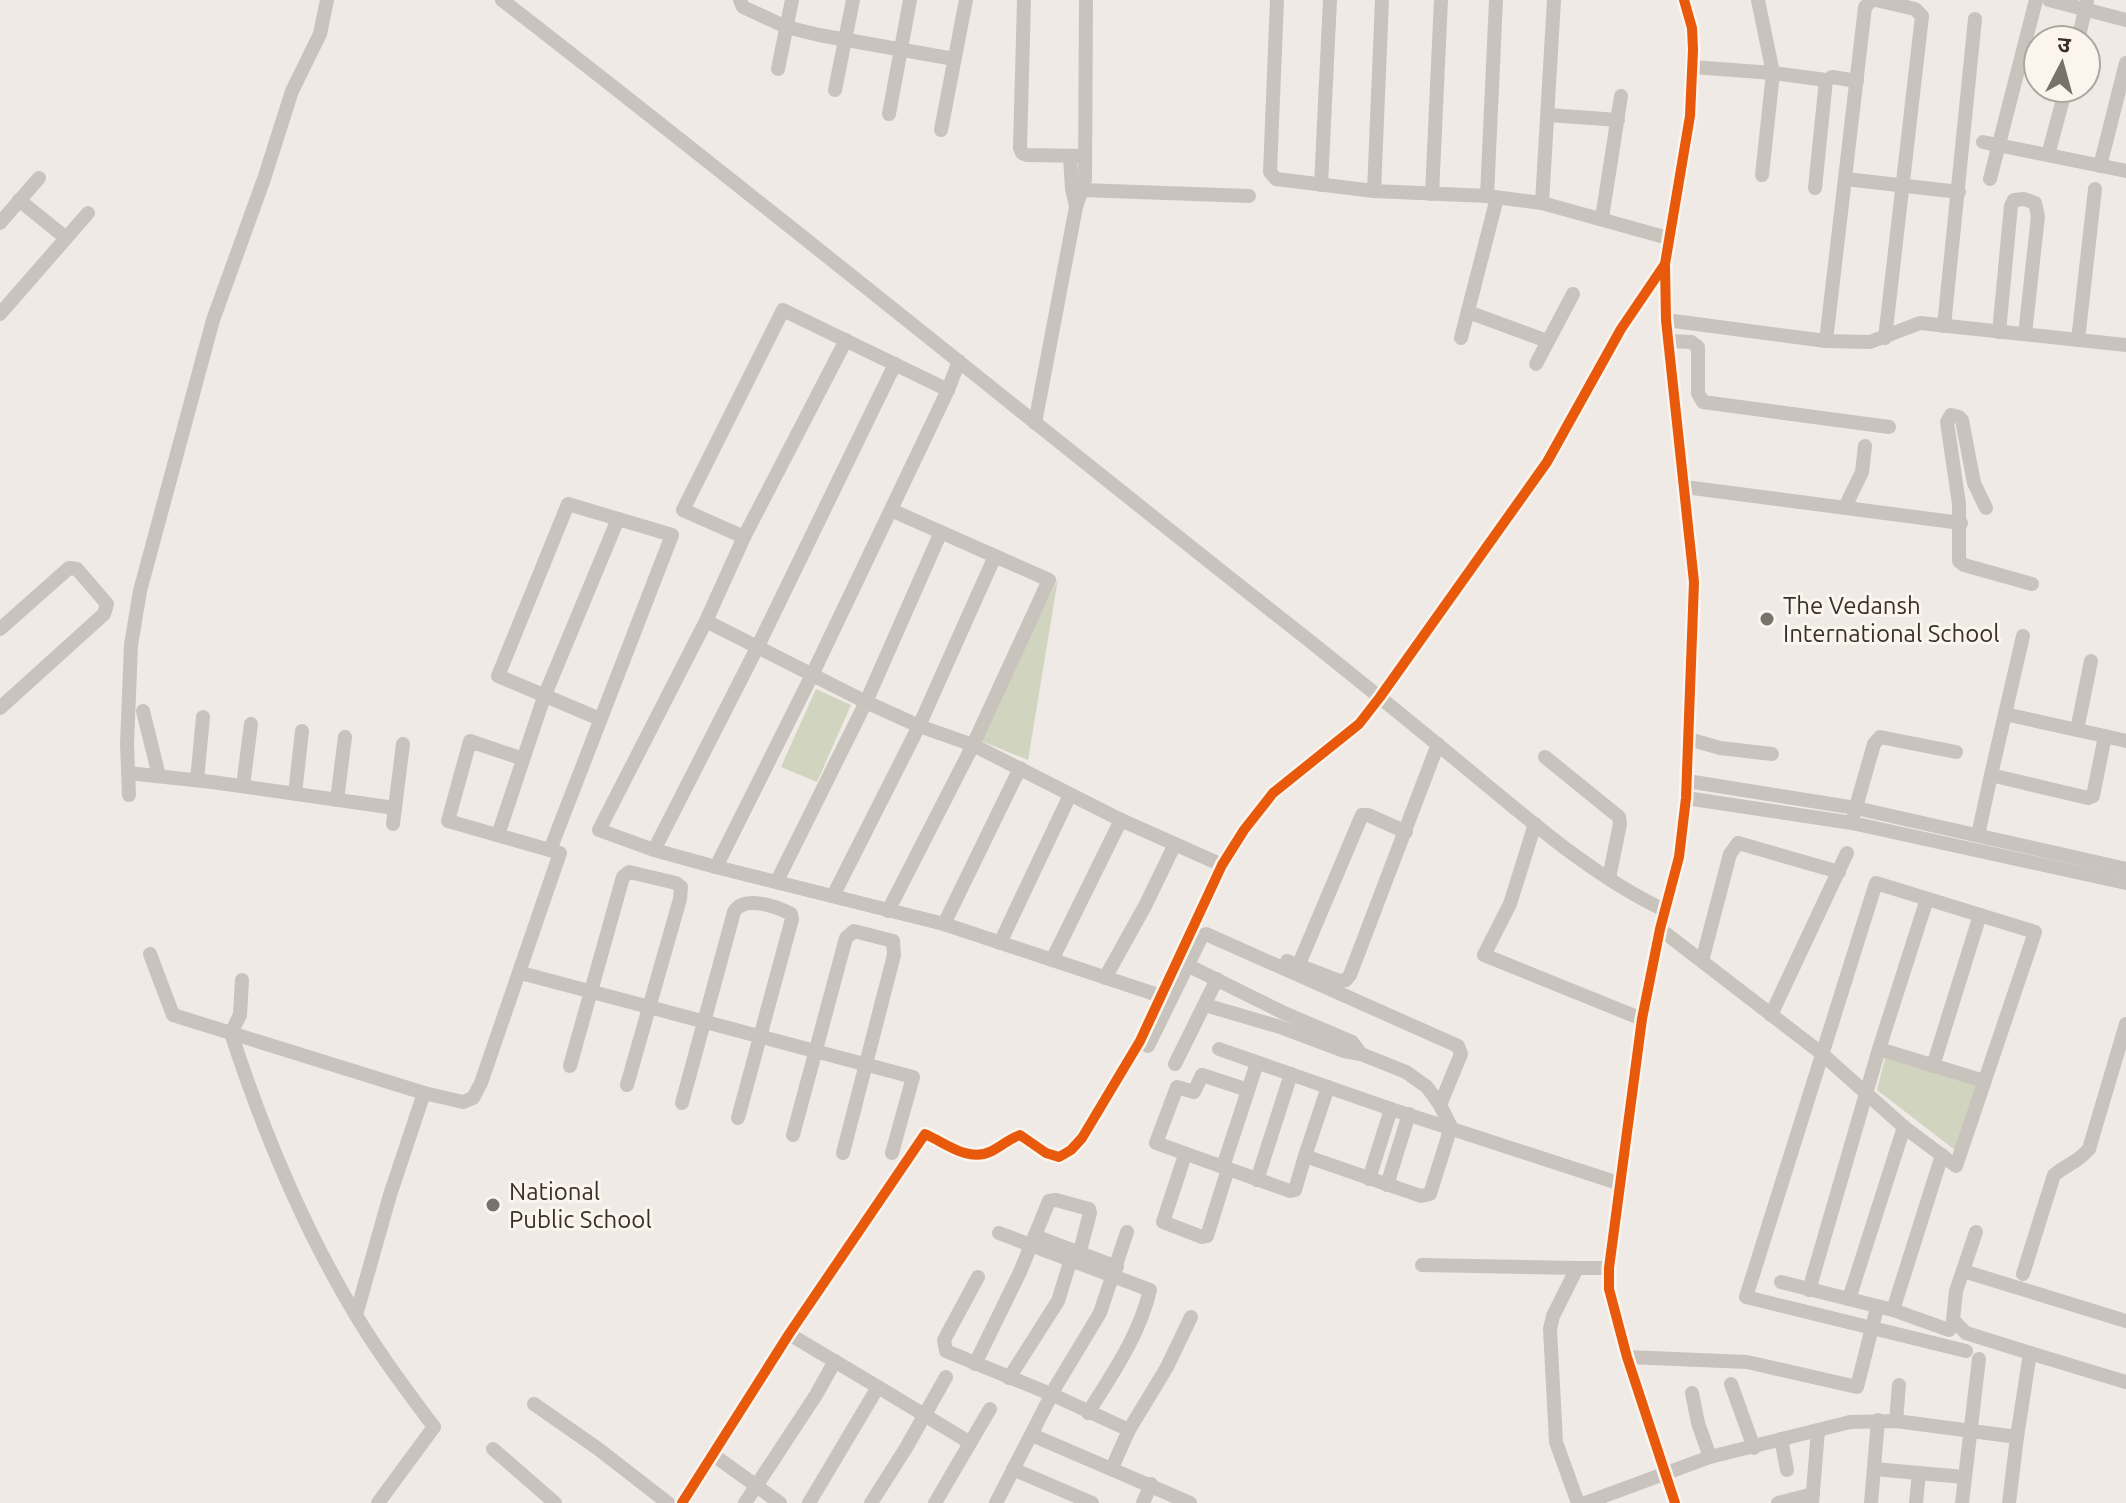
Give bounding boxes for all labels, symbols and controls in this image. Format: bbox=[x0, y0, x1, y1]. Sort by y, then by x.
north arrow bbox=[2022, 24, 2102, 104]
text: उ bbox=[2056, 31, 2073, 57]
place label: The Vedansh International School bbox=[1783, 592, 2000, 647]
marker: The Vedansh International School bbox=[1758, 610, 1776, 628]
place label: National Public School bbox=[509, 1178, 652, 1233]
marker: National Public School bbox=[484, 1196, 502, 1214]

